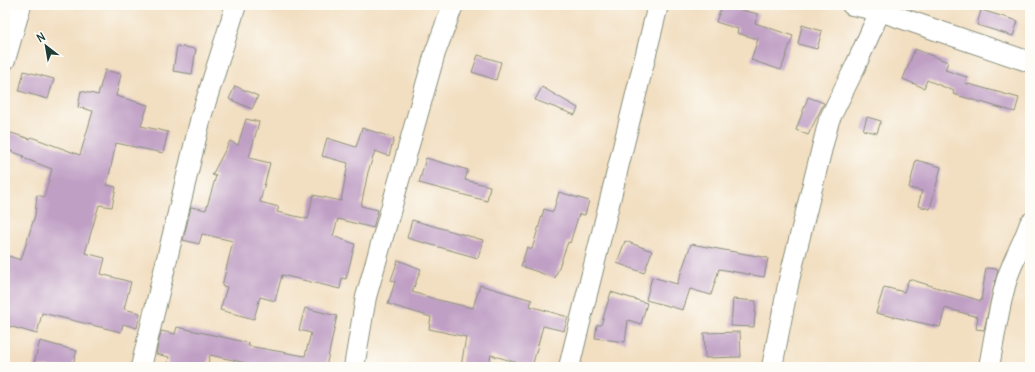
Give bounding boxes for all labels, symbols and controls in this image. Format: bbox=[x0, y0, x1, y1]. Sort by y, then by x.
north arrow bbox=[26, 26, 66, 66]
text: N bbox=[34, 29, 48, 45]

